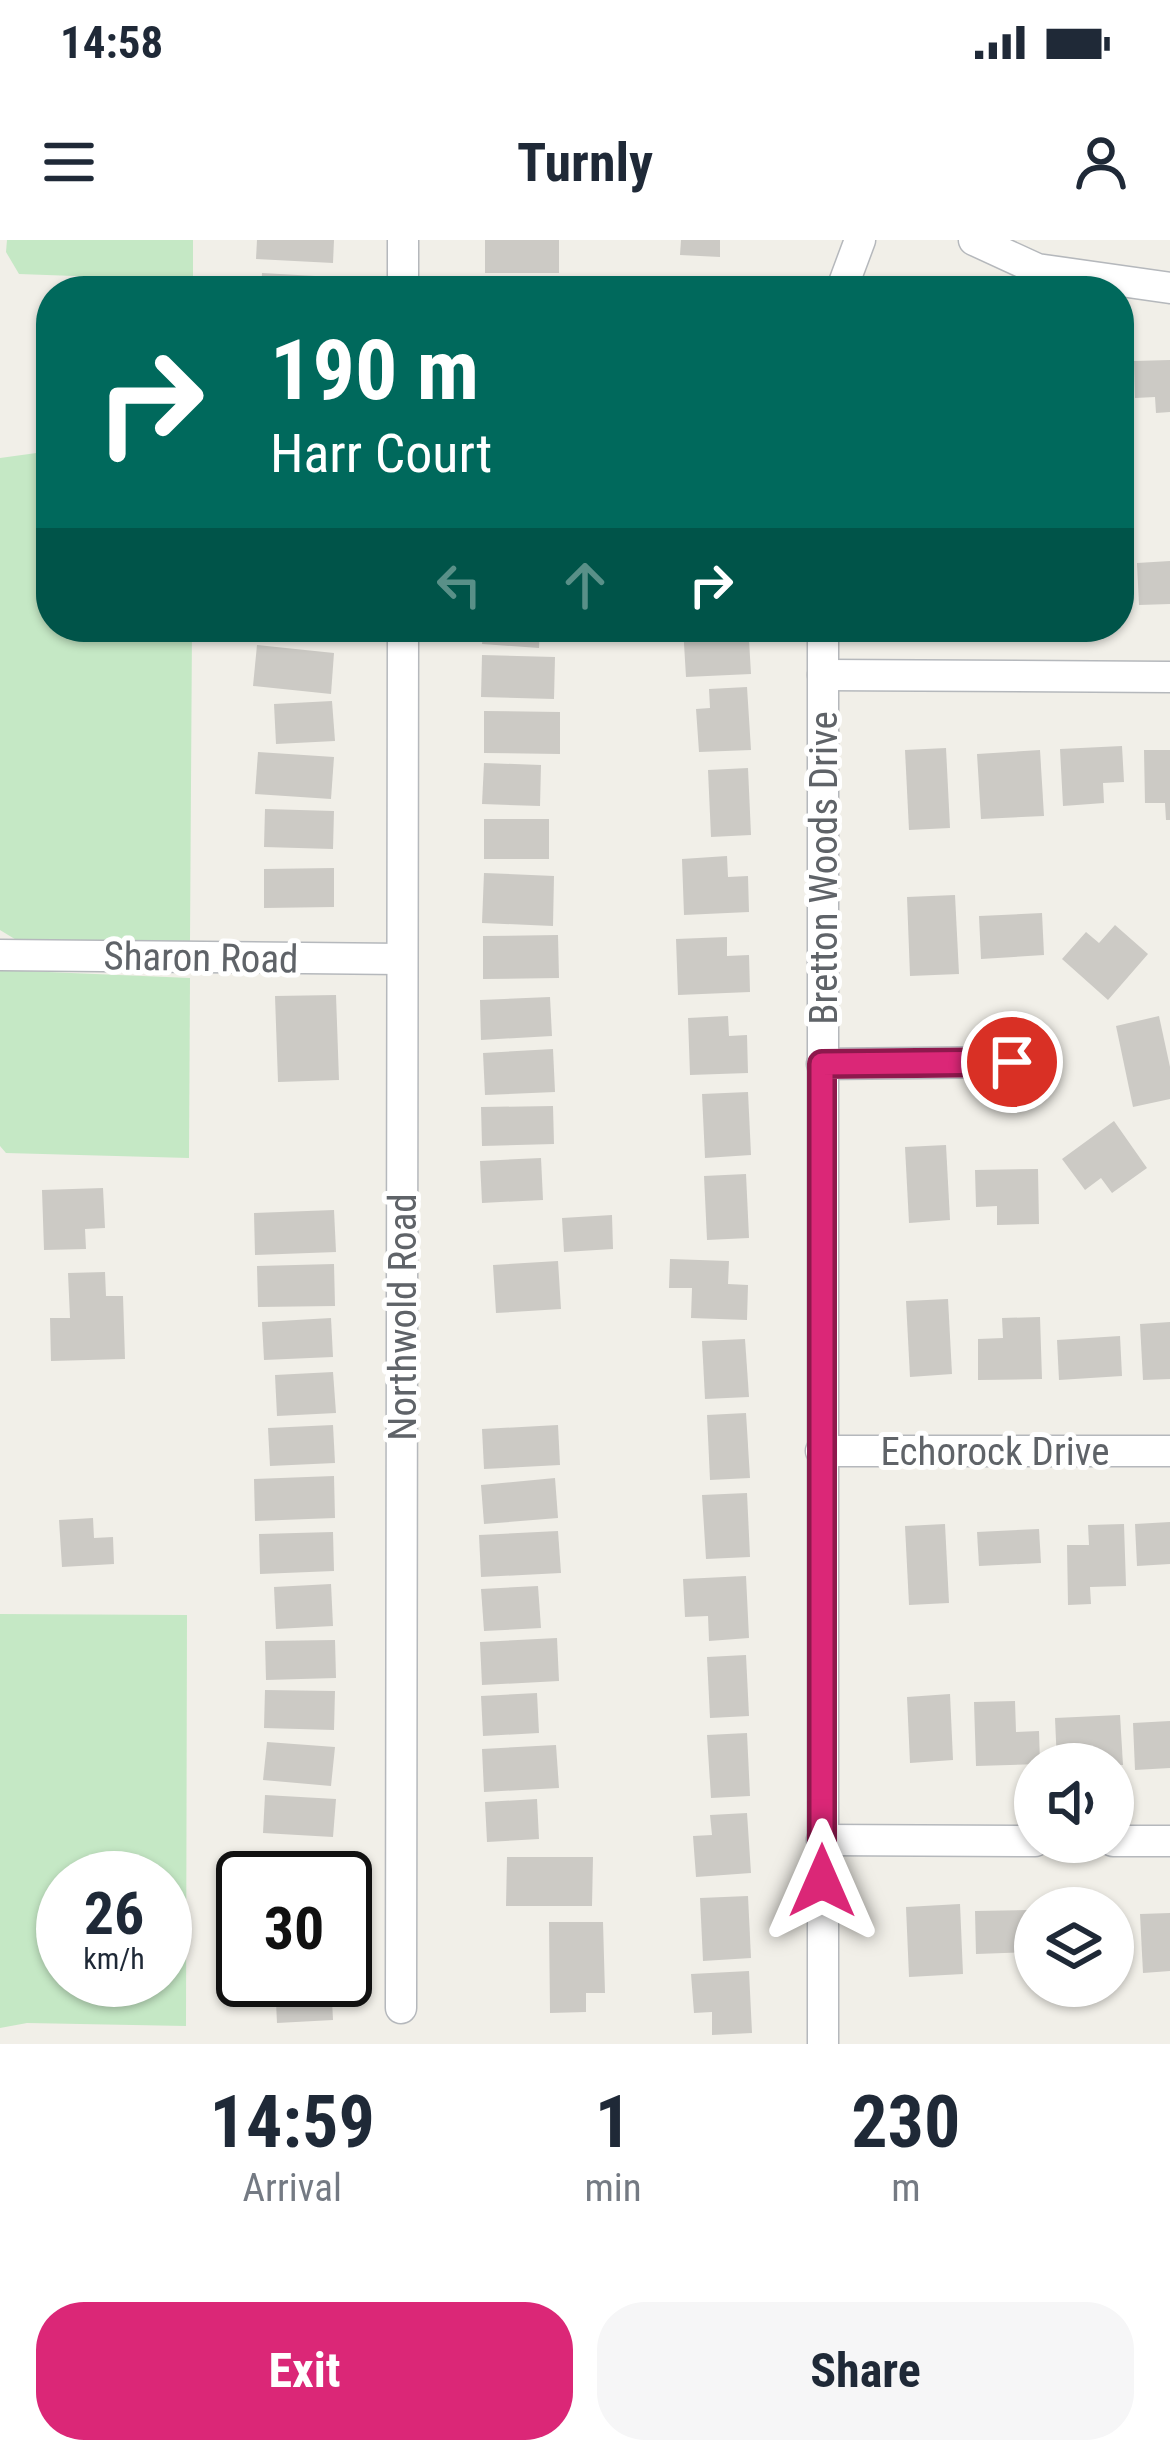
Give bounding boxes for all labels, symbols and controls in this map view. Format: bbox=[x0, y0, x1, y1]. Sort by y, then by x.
text: 14:58 bbox=[60, 16, 163, 69]
icon: menu bbox=[36, 129, 102, 195]
icon: person bbox=[1068, 129, 1134, 195]
text: Turnly bbox=[517, 131, 653, 194]
text: 190 m bbox=[270, 321, 479, 420]
icon: right bbox=[72, 324, 228, 480]
text: Harr Court bbox=[270, 422, 492, 485]
icon: left bbox=[426, 552, 492, 618]
icon: ahead bbox=[552, 552, 618, 618]
icon: right bbox=[678, 552, 744, 618]
street label: Bretton Woods Drive bbox=[801, 711, 847, 1025]
street label: Sharon Road bbox=[103, 933, 299, 983]
pin bbox=[961, 1011, 1063, 1113]
icon: arrive bbox=[979, 1029, 1045, 1095]
street label: Northwold Road bbox=[380, 1193, 426, 1441]
street label: Echorock Drive bbox=[881, 1429, 1109, 1475]
map controls bbox=[1014, 1743, 1134, 2007]
button: sound bbox=[1014, 1743, 1134, 1863]
position arrow bbox=[759, 1818, 885, 1944]
speed limit sign: 30 bbox=[216, 1851, 372, 2007]
text: 26 bbox=[84, 1878, 144, 1949]
button: layers bbox=[1014, 1887, 1134, 2007]
text: km/h bbox=[83, 1941, 145, 1976]
text: 14:59 bbox=[210, 2080, 375, 2165]
text: 1 bbox=[595, 2080, 631, 2165]
text: 230 bbox=[851, 2080, 960, 2165]
text: Arrival bbox=[243, 2165, 342, 2211]
text: min bbox=[584, 2165, 642, 2211]
text: m bbox=[891, 2165, 921, 2211]
button: Exit bbox=[36, 2302, 573, 2440]
button: Share bbox=[597, 2302, 1134, 2440]

